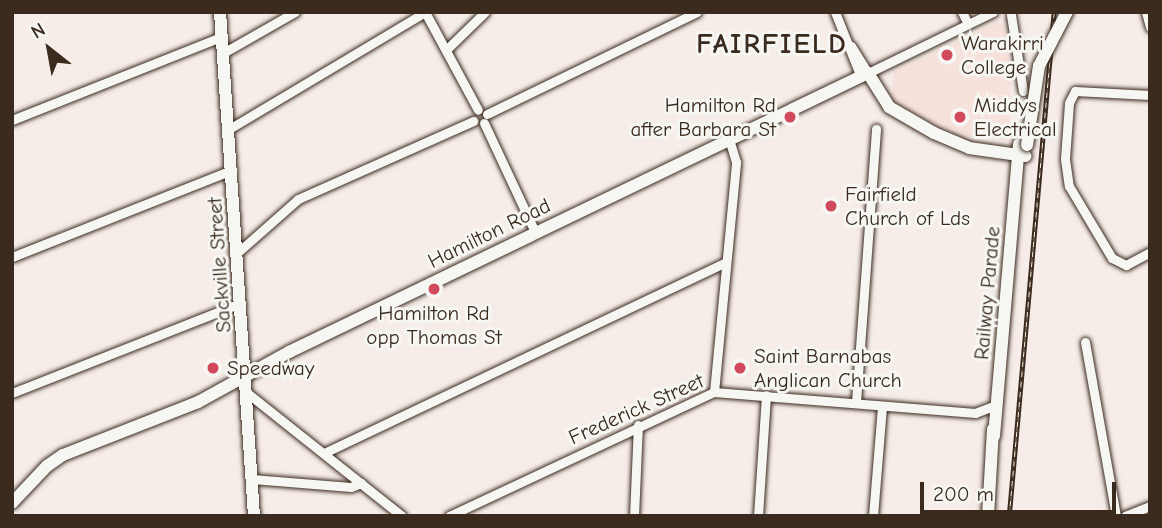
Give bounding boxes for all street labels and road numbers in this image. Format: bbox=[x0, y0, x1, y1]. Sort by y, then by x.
street label: Hamilton Road bbox=[424, 192, 554, 274]
street label: Sackville Street bbox=[202, 196, 236, 334]
street label: Railway Parade bbox=[969, 225, 1005, 361]
street label: Frederick Street bbox=[565, 368, 707, 450]

